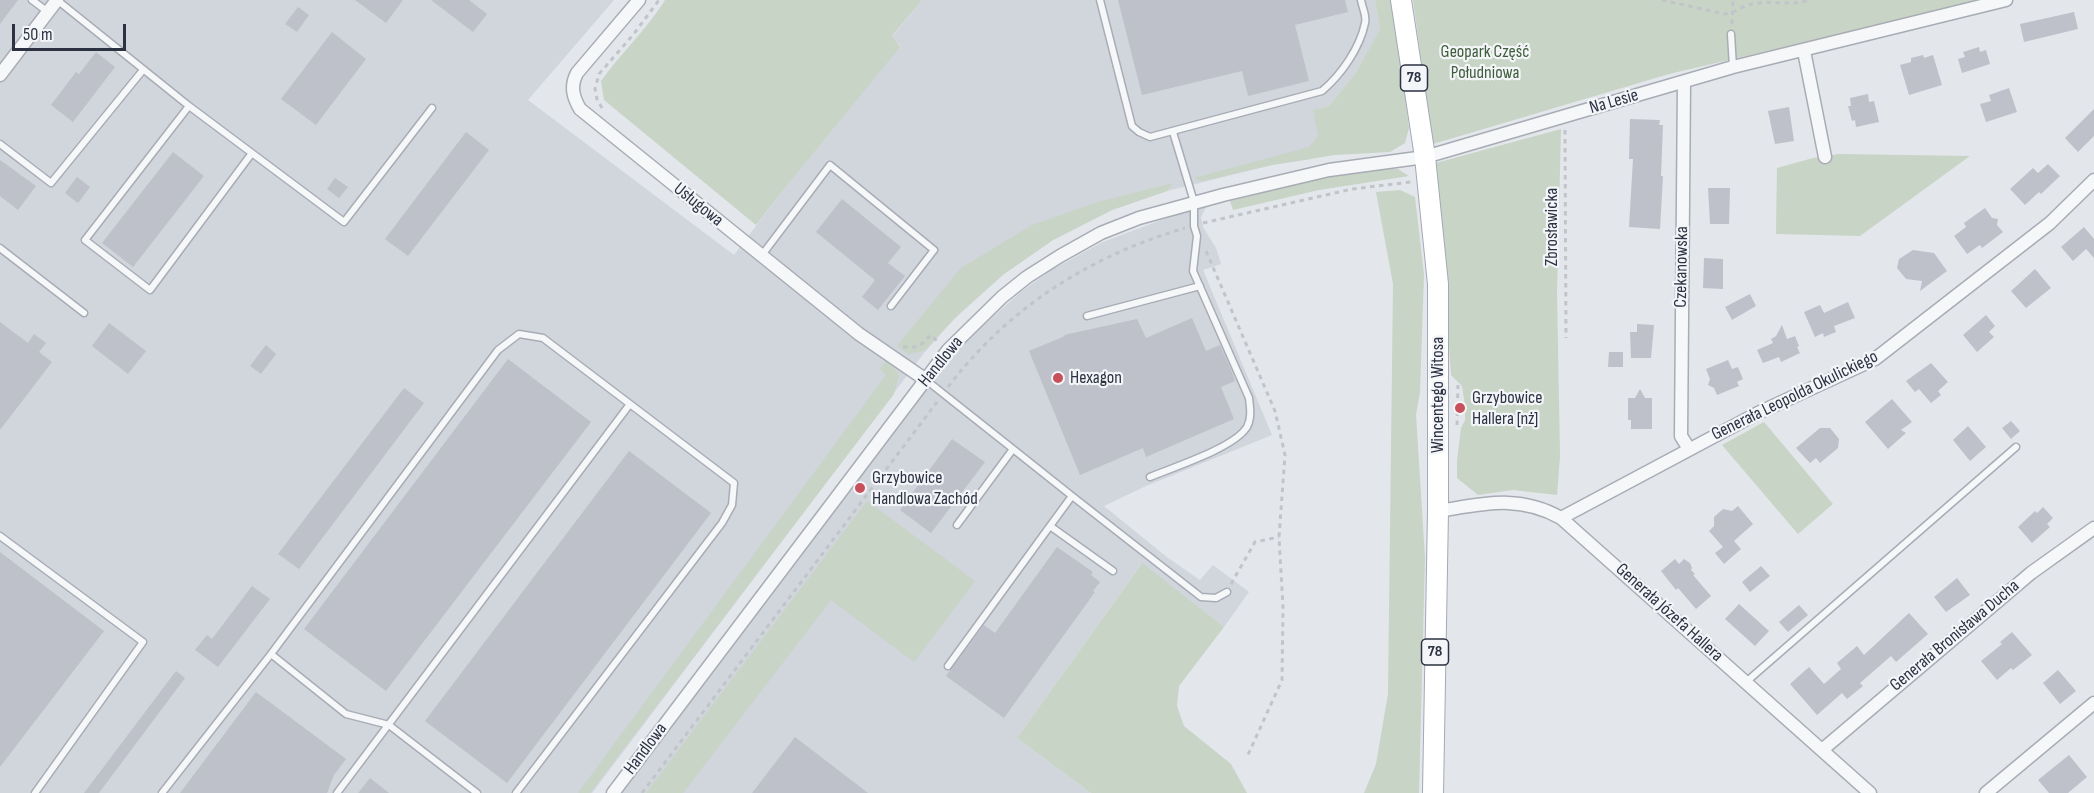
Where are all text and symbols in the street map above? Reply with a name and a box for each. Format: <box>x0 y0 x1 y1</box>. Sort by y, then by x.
scale bar <box>15 12 129 50</box>
text: 50 m <box>23 24 53 45</box>
park label: Geopark Część Południowa <box>1441 41 1529 84</box>
road number: 78 <box>1400 65 1428 91</box>
street label: Na Lesie <box>1587 85 1641 119</box>
street label: Usługowa <box>669 178 727 232</box>
street label: Zbrosławicka <box>1541 188 1563 266</box>
street label: Czekanowska <box>1670 226 1694 308</box>
street label: Handlowa <box>914 332 968 392</box>
street label: Wincentego Witosa <box>1427 337 1449 453</box>
street label: Generała Leopolda Okulickiego <box>1708 346 1882 446</box>
place label: Hexagon <box>1070 367 1122 389</box>
marker: Hexagon <box>1051 371 1065 385</box>
place label: Grzybowice Hallera [nż] <box>1472 387 1542 430</box>
marker: Grzybowice Hallera [nż] <box>1453 401 1467 415</box>
place label: Grzybowice Handlowa Zachód <box>872 467 978 510</box>
marker: Grzybowice Handlowa Zachód <box>853 481 867 495</box>
street label: Generała Józefa Hallera <box>1611 559 1727 667</box>
street label: Generała Bronisława Ducha <box>1886 576 2024 696</box>
road number: 78 <box>1422 639 1448 665</box>
street label: Handlowa <box>620 719 672 779</box>

